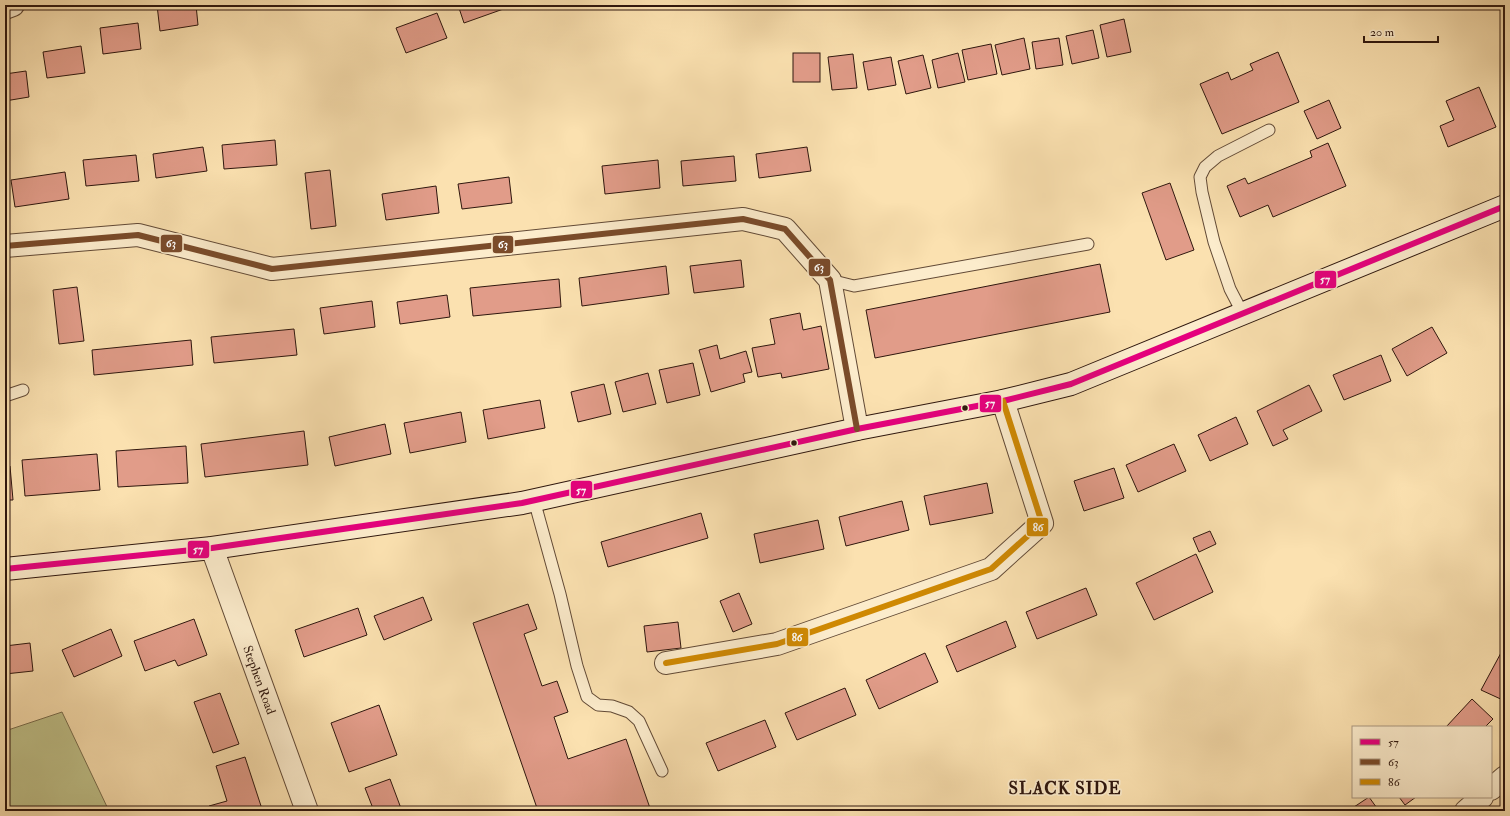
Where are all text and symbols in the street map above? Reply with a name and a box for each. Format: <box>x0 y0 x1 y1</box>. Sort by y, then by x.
scale bar <box>1364 18 1438 44</box>
text: 20 m <box>1370 25 1395 40</box>
line badge: 63 <box>160 234 183 253</box>
line badge: 63 <box>492 235 514 254</box>
text: 63 <box>166 237 176 250</box>
text: 63 <box>498 238 508 251</box>
line badge: 63 <box>808 258 831 277</box>
text: 63 <box>814 261 824 274</box>
line badge: 57 <box>1314 270 1337 289</box>
text: 57 <box>1320 273 1331 286</box>
line badge: 57 <box>979 394 1002 413</box>
text: 57 <box>985 397 996 410</box>
unlabelled marker <box>960 403 970 413</box>
unlabelled marker <box>789 438 799 448</box>
line badge: 57 <box>570 480 593 499</box>
text: 57 <box>576 484 587 497</box>
line badge: 86 <box>1026 517 1049 537</box>
text: 86 <box>1033 521 1045 534</box>
line badge: 57 <box>187 540 210 559</box>
text: 57 <box>193 543 204 556</box>
line badge: 86 <box>786 627 809 647</box>
text: 86 <box>792 631 804 644</box>
street label: Stephen Road <box>238 643 279 718</box>
legend <box>1352 726 1492 798</box>
text: 57 <box>1388 735 1399 750</box>
text: 63 <box>1388 755 1399 770</box>
text: 86 <box>1388 775 1401 790</box>
district label: SLACK SIDE <box>1009 778 1121 799</box>

